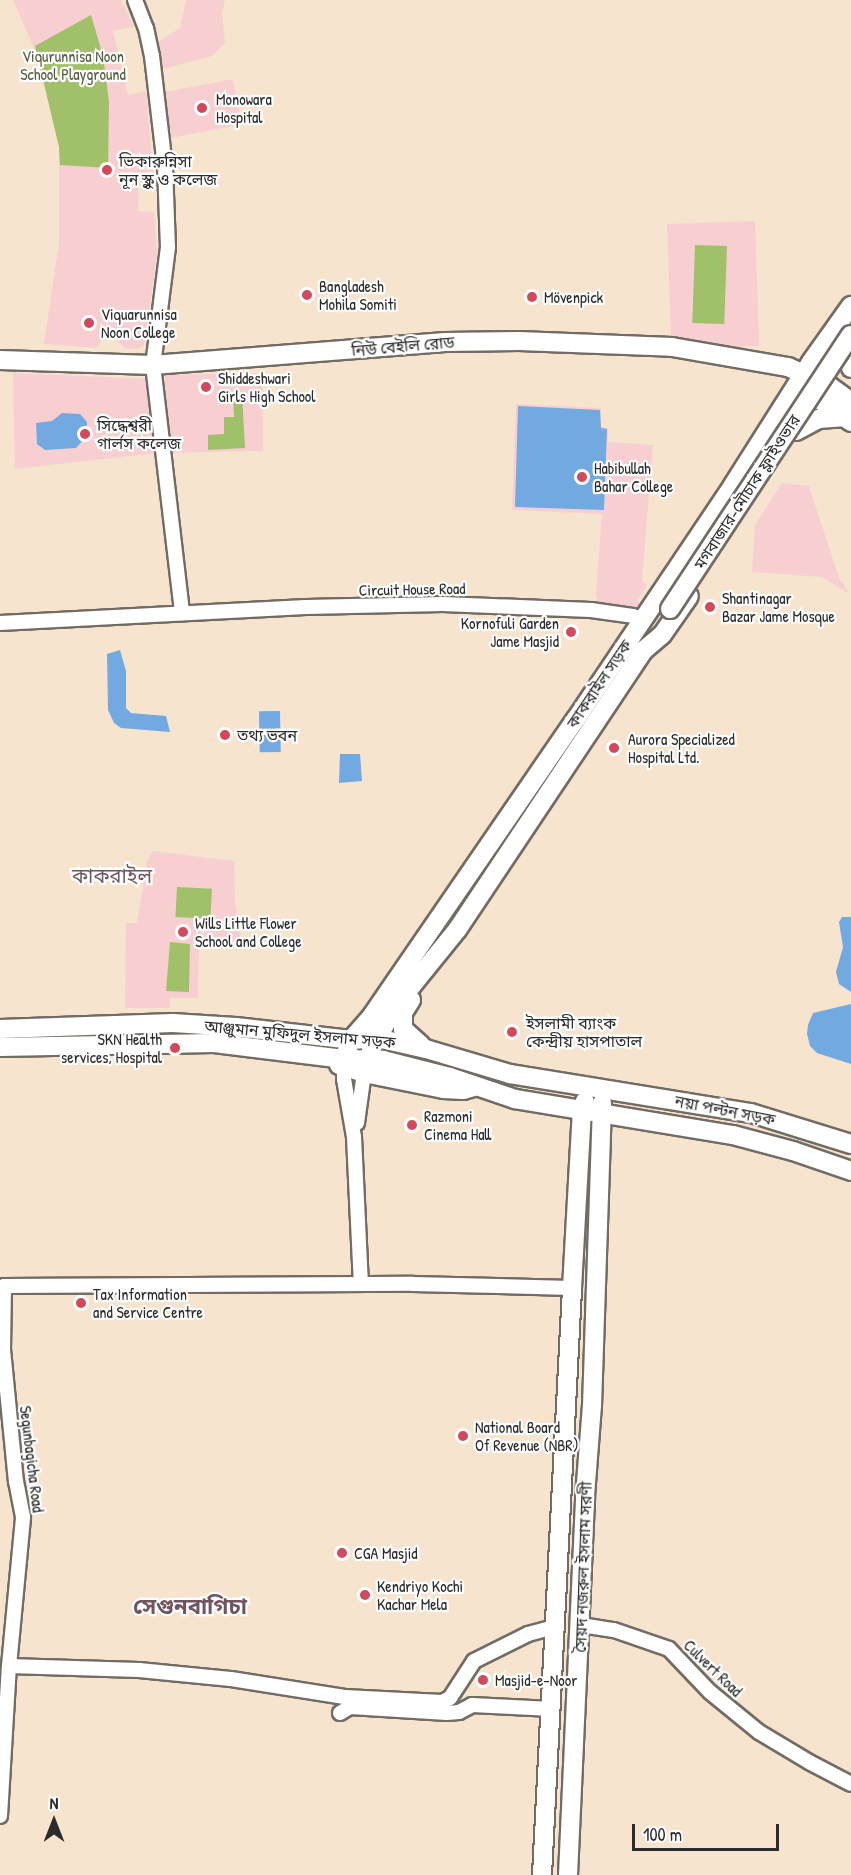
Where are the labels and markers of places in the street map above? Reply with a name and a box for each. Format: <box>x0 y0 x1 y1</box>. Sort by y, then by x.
place label: Monowara Hospital <box>216 89 272 127</box>
marker: Monowara Hospital <box>193 99 211 117</box>
place label: ভিকারুন্নিসা নূন স্কুল ও কলেজ <box>119 151 217 189</box>
marker: ভিকারুন্নিসা নূন স্কুল ও কলেজ <box>100 163 114 177</box>
place label: Bangladesh Mohila Somiti <box>319 276 397 314</box>
place label: Mövenpick <box>544 287 603 307</box>
marker: Bangladesh Mohila Somiti <box>300 288 314 302</box>
marker: Mövenpick <box>525 290 539 304</box>
place label: Viquarunnisa Noon College <box>101 304 177 342</box>
marker: Viquarunnisa Noon College <box>82 316 96 330</box>
place label: Shiddeshwari Girls High School <box>218 368 316 406</box>
marker: Shiddeshwari Girls High School <box>199 380 213 394</box>
place label: সিদ্ধেশ্বরী গার্লস কলেজ <box>97 415 181 453</box>
marker: সিদ্ধেশ্বরী গার্লস কলেজ <box>78 427 92 441</box>
place label: Habibullah Bahar College <box>594 458 673 496</box>
marker: Habibullah Bahar College <box>575 470 589 484</box>
place label: Shantinagar Bazar Jame Mosque <box>722 588 835 626</box>
marker: Shantinagar Bazar Jame Mosque <box>703 600 717 614</box>
place label: Kornofuli Garden Jame Masjid <box>461 613 559 651</box>
marker: Kornofuli Garden Jame Masjid <box>564 625 578 639</box>
place label: তথ্য ভবন <box>237 725 297 745</box>
marker: তথ্য ভবন <box>218 728 232 742</box>
place label: Aurora Specialized Hospital Ltd. <box>628 729 735 767</box>
marker: Aurora Specialized Hospital Ltd. <box>605 739 623 757</box>
place label: Wills Little Flower School and College <box>195 913 301 951</box>
marker: Wills Little Flower School and College <box>176 925 190 939</box>
place label: ইসলামী ব্যাংক কেন্দ্রীয় হাসপাতাল <box>526 1013 642 1051</box>
marker: ইসলামী ব্যাংক কেন্দ্রীয় হাসপাতাল <box>503 1023 521 1041</box>
place label: SKN Health services, Hospital <box>61 1029 162 1067</box>
marker: SKN Health services, Hospital <box>166 1039 184 1057</box>
place label: Razmoni Cinema Hall <box>424 1106 491 1144</box>
marker: Razmoni Cinema Hall <box>405 1118 419 1132</box>
place label: Tax Information and Service Centre <box>93 1284 203 1322</box>
marker: Tax Information and Service Centre <box>74 1296 88 1310</box>
place label: National Board Of Revenue (NBR) <box>475 1417 578 1455</box>
marker: National Board Of Revenue (NBR) <box>456 1429 470 1443</box>
place label: CGA Masjid <box>354 1543 417 1563</box>
marker: CGA Masjid <box>335 1546 349 1560</box>
place label: Kendriyo Kochi Kachar Mela <box>377 1576 463 1614</box>
marker: Kendriyo Kochi Kachar Mela <box>358 1588 372 1602</box>
place label: Masjid-e-Noor <box>495 1670 577 1690</box>
marker: Masjid-e-Noor <box>476 1673 490 1687</box>

